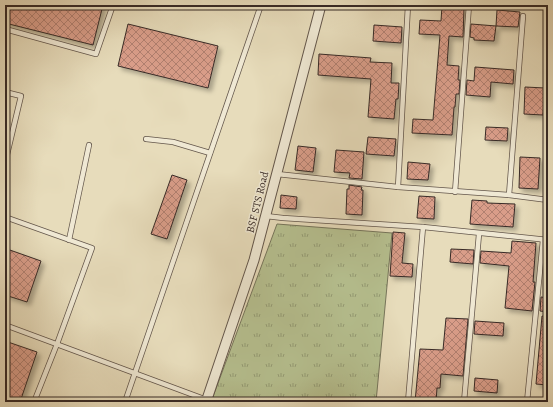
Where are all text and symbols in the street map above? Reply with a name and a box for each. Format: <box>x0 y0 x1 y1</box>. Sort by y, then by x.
street label: BSF STS Road <box>243 170 272 234</box>

